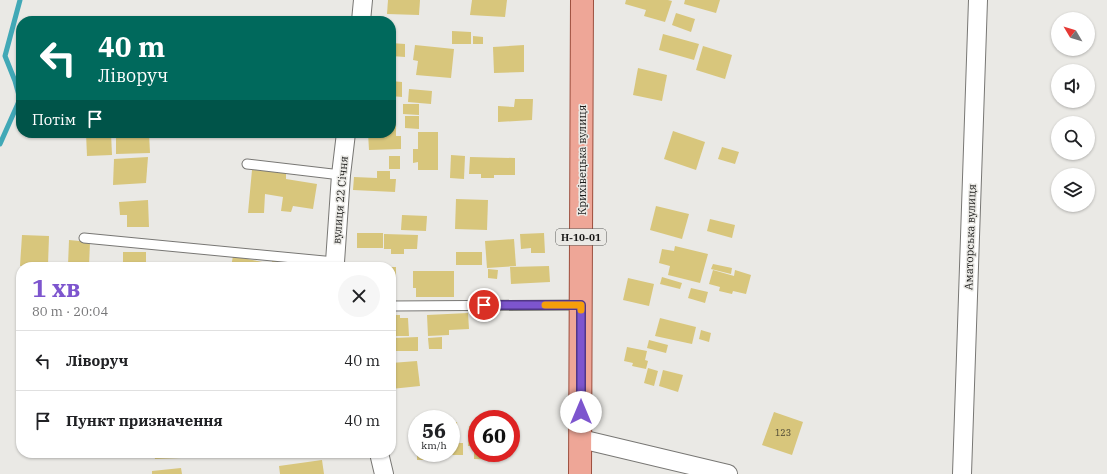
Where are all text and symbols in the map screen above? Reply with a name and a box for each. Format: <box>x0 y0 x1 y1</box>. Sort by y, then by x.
north arrow <box>1051 12 1095 56</box>
map controls <box>1051 12 1095 212</box>
text: 40 m <box>98 28 165 65</box>
icon: left <box>32 32 84 84</box>
text: Ліворуч <box>98 64 168 87</box>
button: sound <box>1051 64 1095 108</box>
street label: Крихівецька вулиця <box>575 105 589 215</box>
icon: arrive <box>84 108 106 130</box>
text: Потім <box>32 110 76 129</box>
button: search <box>1051 116 1095 160</box>
street label: вулиця 22 Січня <box>329 155 351 245</box>
button: layers <box>1051 168 1095 212</box>
street label: Аматорська вулиця <box>961 184 979 290</box>
road number: Н-10-01 <box>556 229 606 245</box>
text: 1 хв <box>32 272 80 304</box>
button: close <box>338 275 380 317</box>
pin <box>467 288 501 322</box>
icon: arrive <box>473 294 495 316</box>
text: 80 m · 20:04 <box>32 303 108 320</box>
icon: left <box>32 350 54 372</box>
text: Ліворуч <box>66 351 128 370</box>
text: 40 m <box>344 351 380 370</box>
position arrow <box>560 391 602 433</box>
icon: arrive <box>32 410 54 432</box>
speed limit sign: 60 <box>468 410 520 462</box>
text: Пункт призначення <box>66 411 223 430</box>
text: 40 m <box>344 411 380 430</box>
text: 56 <box>422 417 446 444</box>
house number: 123 <box>775 427 791 438</box>
text: km/h <box>421 439 447 452</box>

